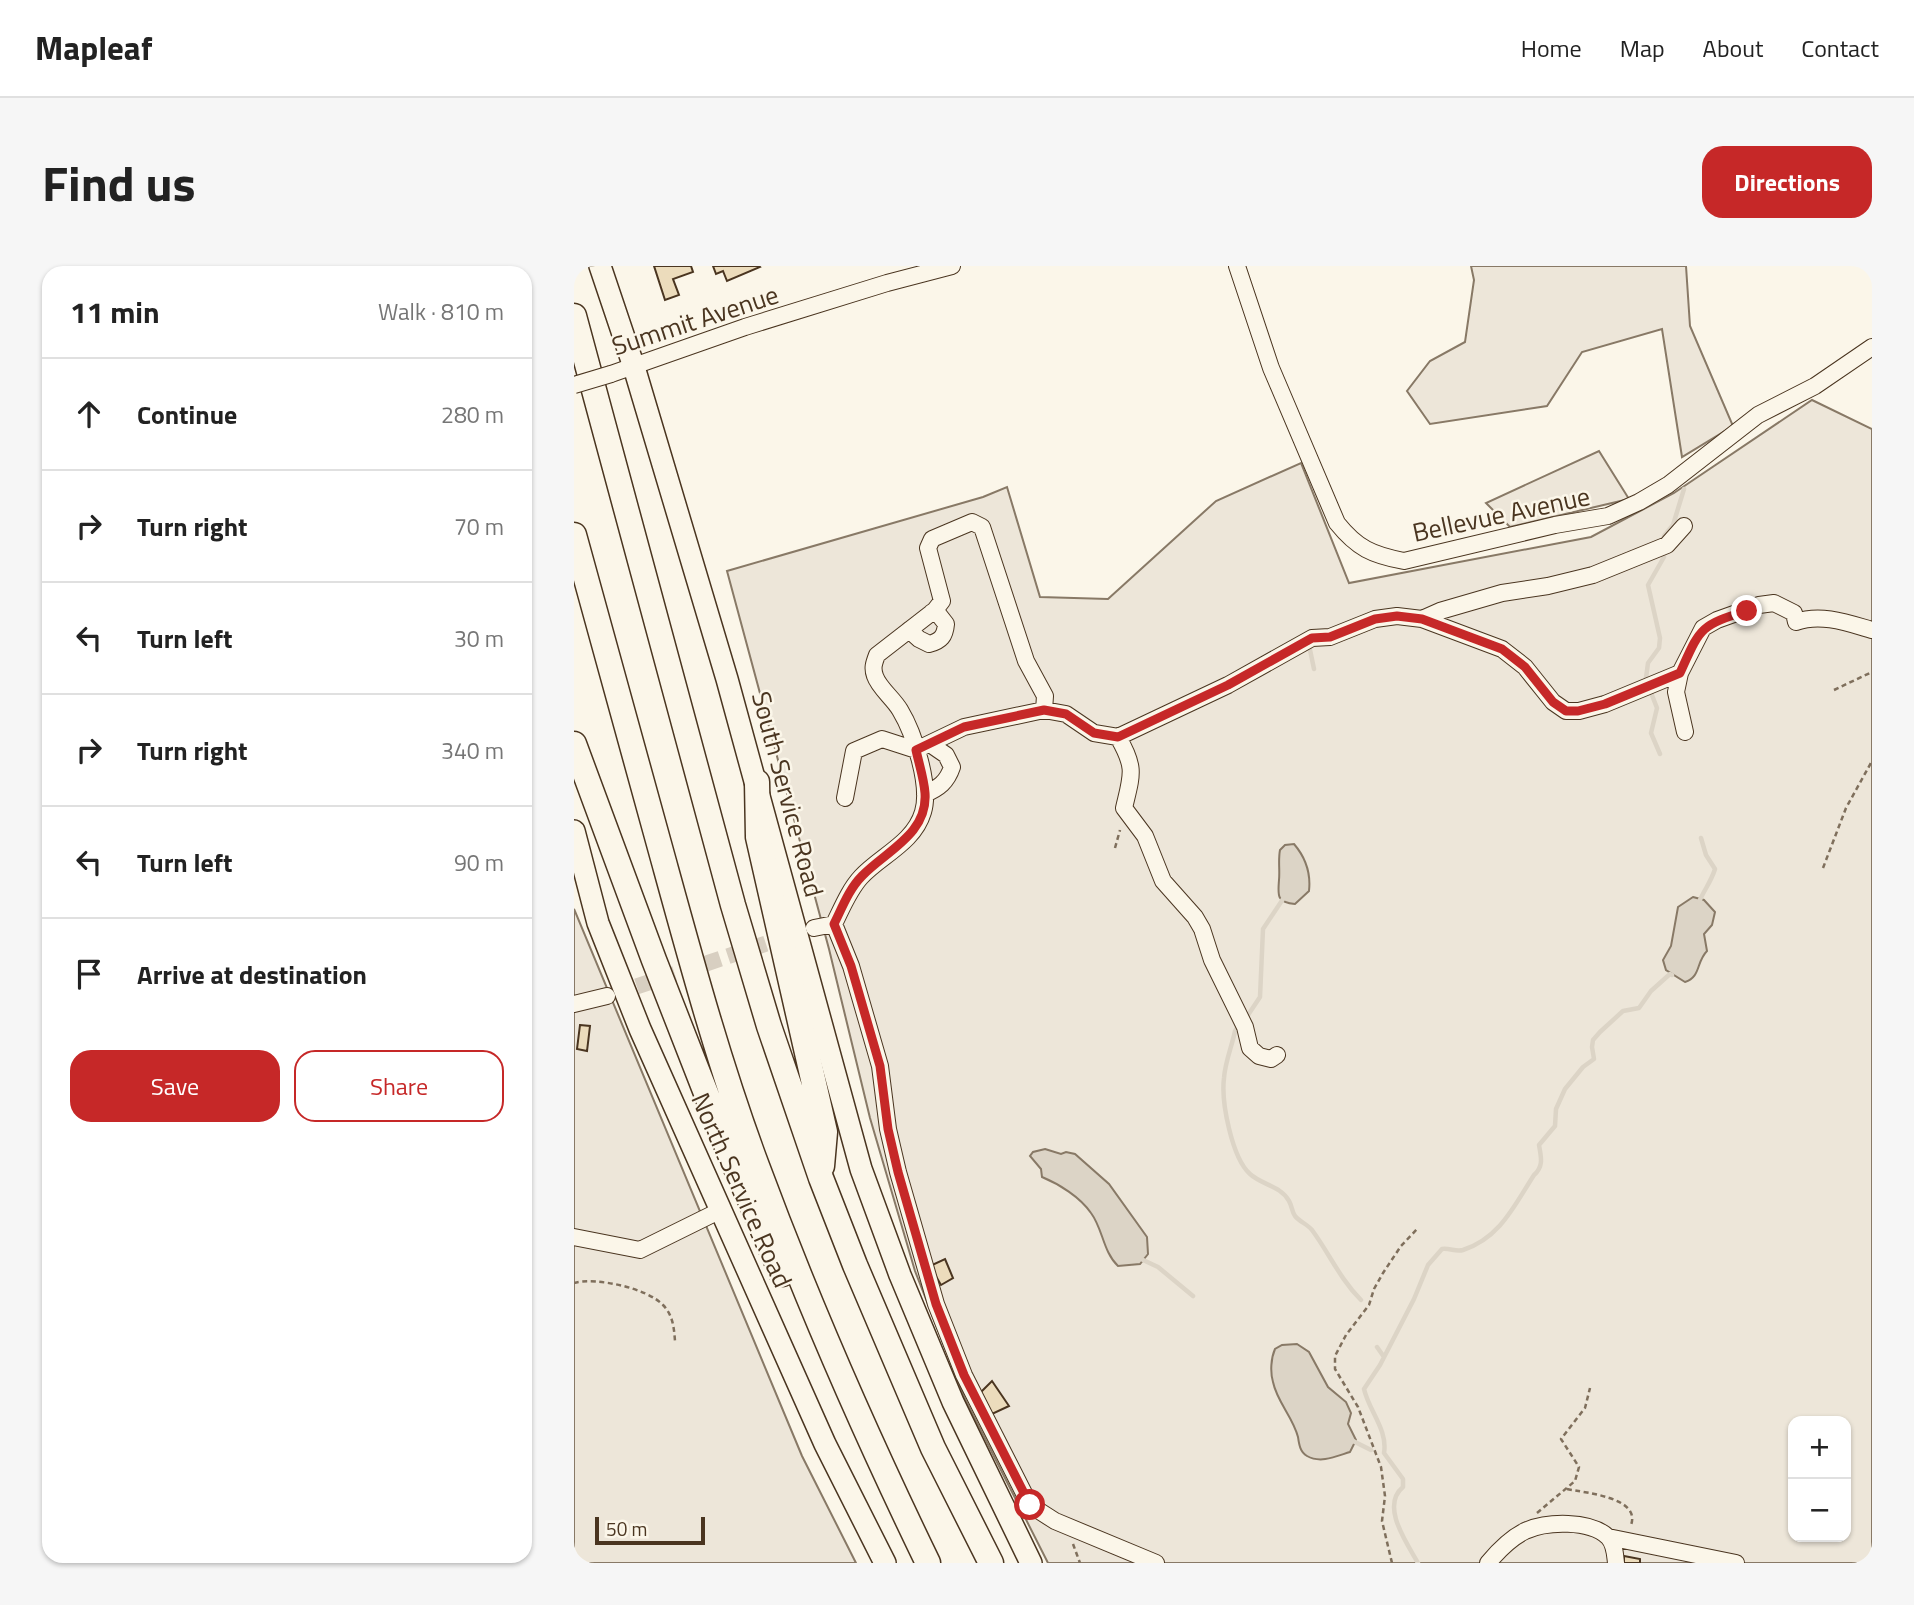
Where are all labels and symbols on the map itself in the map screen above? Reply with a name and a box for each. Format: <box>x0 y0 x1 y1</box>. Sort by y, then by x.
street label: Summit Avenue <box>607 275 783 365</box>
street label: Bellevue Avenue <box>1409 476 1593 552</box>
route end <box>1731 595 1762 626</box>
street label: South Service Road <box>742 687 834 901</box>
street label: North Service Road <box>682 1086 802 1294</box>
route start <box>1014 1489 1045 1520</box>
scale bar <box>595 1514 705 1546</box>

